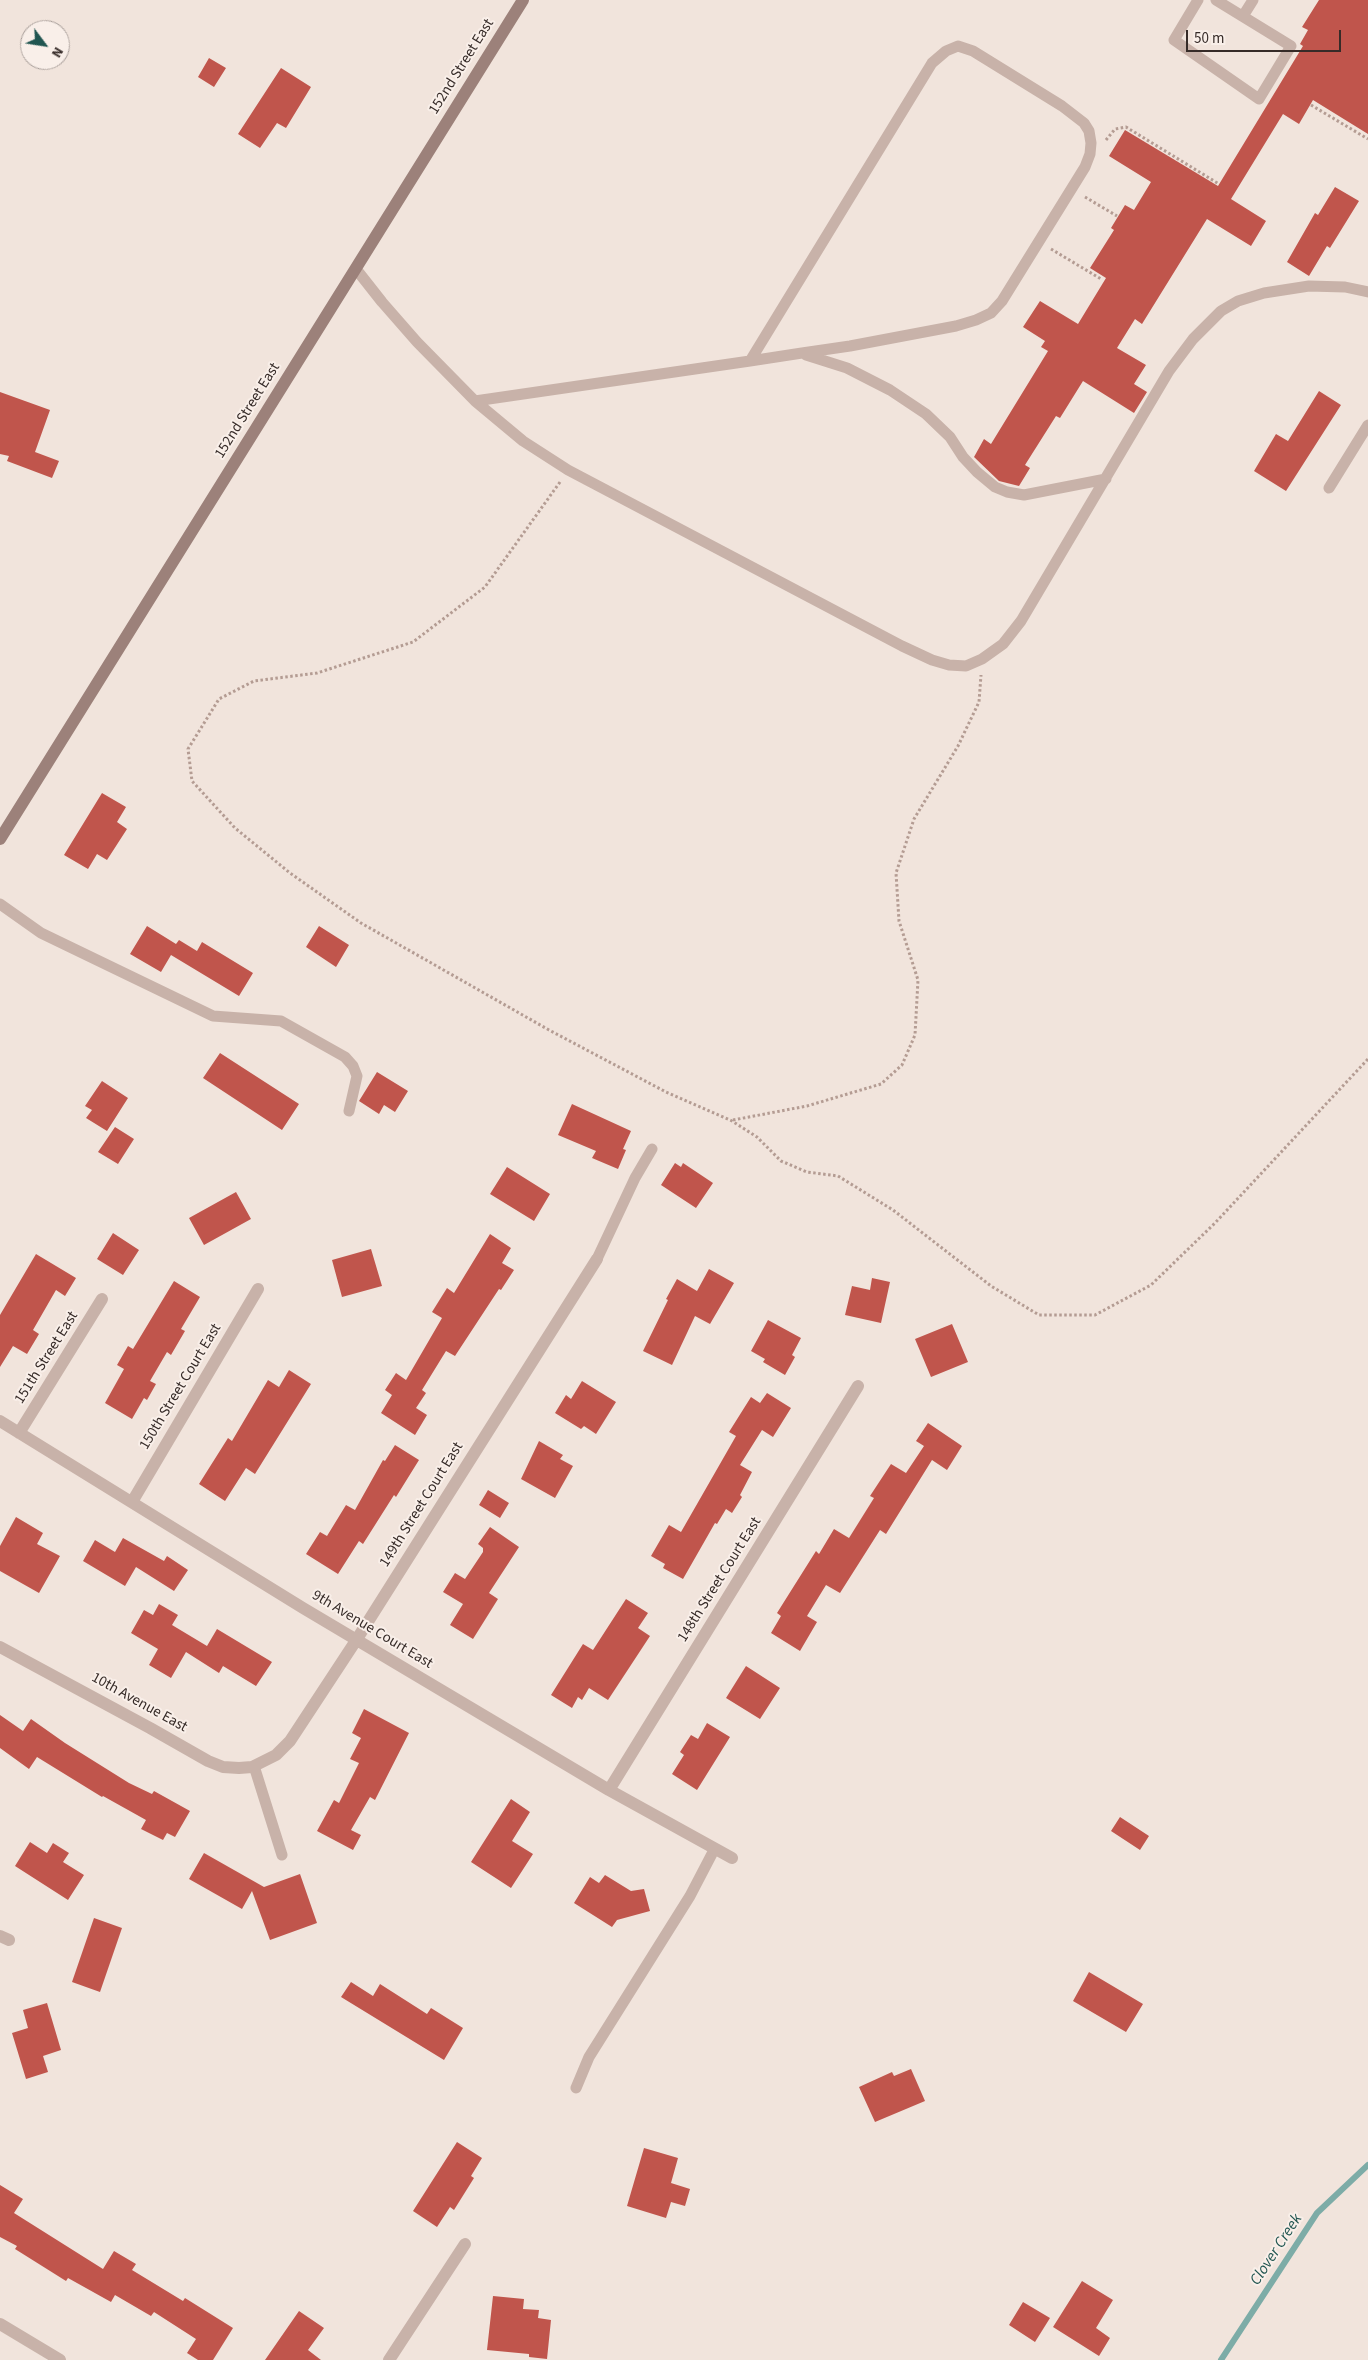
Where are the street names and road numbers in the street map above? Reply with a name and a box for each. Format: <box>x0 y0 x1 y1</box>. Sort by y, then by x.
street label: 152nd Street East <box>425 16 499 118</box>
street label: 152nd Street East <box>211 360 285 462</box>
street label: 151th Street East <box>11 1308 83 1408</box>
street label: 150th Street Court East <box>136 1321 226 1453</box>
street label: 149th Street Court East <box>376 1439 468 1571</box>
street label: 148th Street Court East <box>674 1514 766 1646</box>
street label: 9th Avenue Court East <box>308 1587 436 1673</box>
street label: 10th Avenue East <box>88 1669 190 1737</box>

